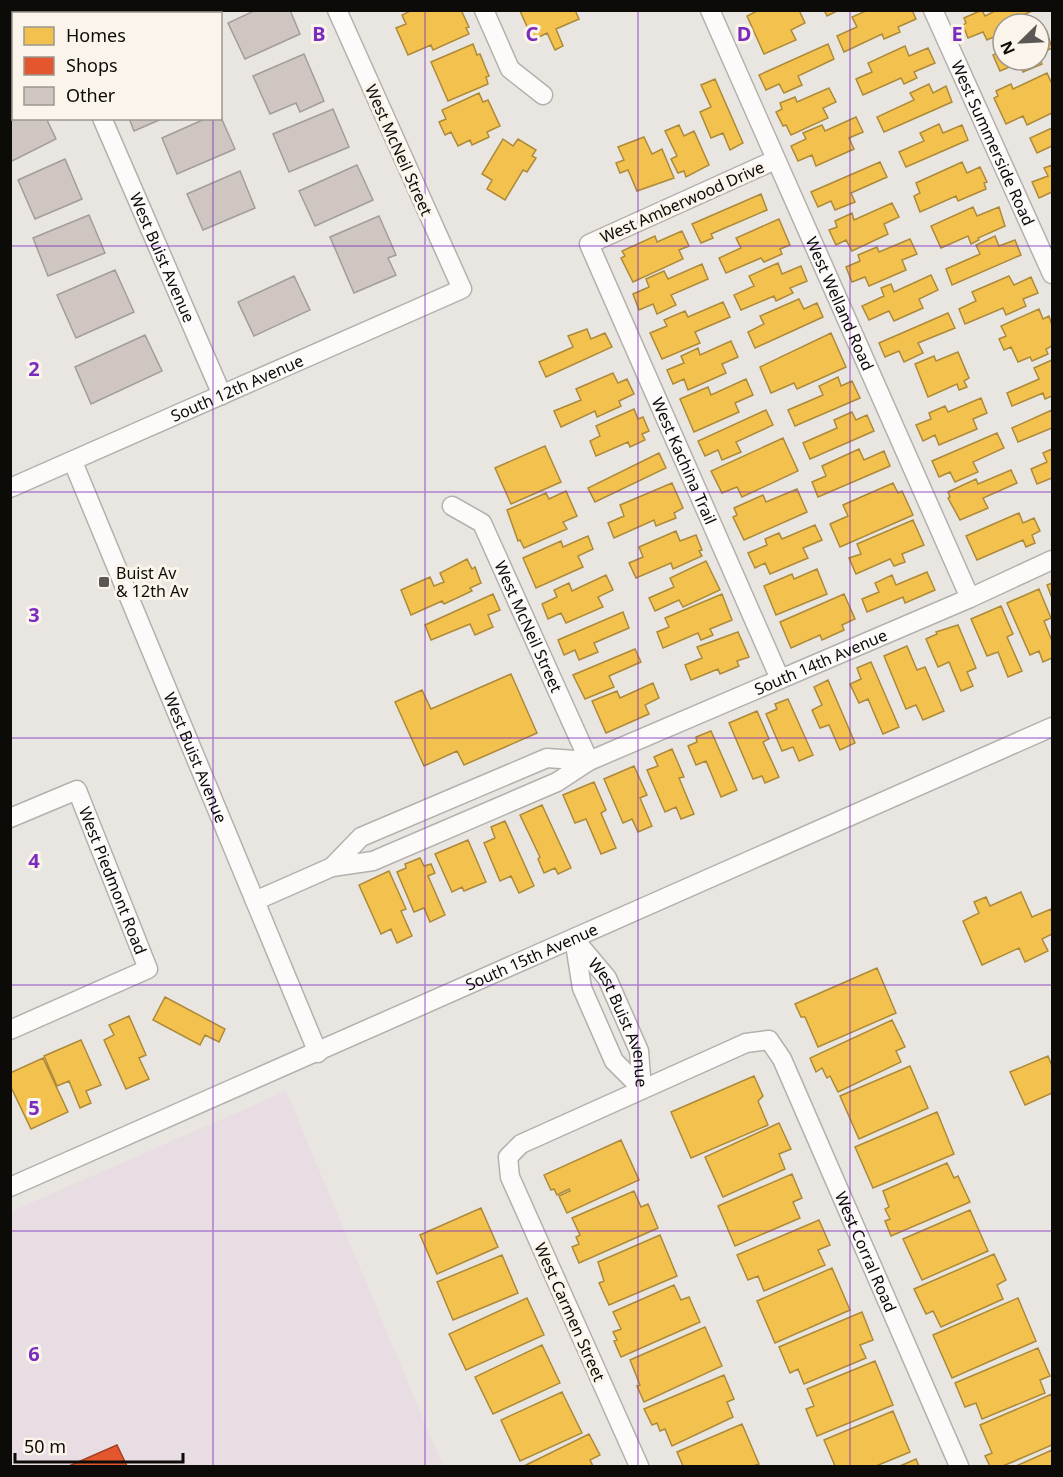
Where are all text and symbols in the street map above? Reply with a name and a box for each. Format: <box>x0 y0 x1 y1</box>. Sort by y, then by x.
legend <box>12 12 222 120</box>
north arrow <box>991 12 1051 72</box>
text: B <box>312 20 326 47</box>
text: C <box>526 20 539 47</box>
text: D <box>737 20 751 47</box>
text: E <box>951 20 963 47</box>
text: Homes <box>66 23 126 47</box>
text: N <box>995 38 1020 59</box>
text: Shops <box>66 53 118 77</box>
street label: West Summerside Road <box>946 57 1040 229</box>
street label: West McNeil Street <box>360 81 438 219</box>
text: Other <box>66 83 116 107</box>
street label: West Amberwood Drive <box>597 156 767 248</box>
street label: West Buist Avenue <box>125 189 200 326</box>
street label: West Welland Road <box>801 233 879 374</box>
street label: South 12th Avenue <box>167 349 307 427</box>
text: 2 <box>28 355 40 382</box>
street label: West Kachina Trail <box>647 394 722 528</box>
street label: West McNeil Street <box>489 557 568 696</box>
place label: Buist Av & 12th Av <box>116 562 189 602</box>
marker: Buist Av & 12th Av <box>97 575 111 589</box>
text: 3 <box>28 601 40 628</box>
street label: South 14th Avenue <box>751 624 890 700</box>
street label: West Buist Avenue <box>159 689 232 826</box>
street label: West Piedmont Road <box>74 804 152 957</box>
text: 4 <box>28 847 40 874</box>
street label: South 15th Avenue <box>462 918 601 996</box>
street label: West Buist Avenue <box>583 953 653 1088</box>
text: 5 <box>28 1094 40 1121</box>
street label: West Corral Road <box>830 1188 902 1316</box>
street label: West Carmen Street <box>530 1239 611 1385</box>
text: 6 <box>28 1340 40 1367</box>
scale bar <box>15 1426 183 1464</box>
text: 50 m <box>24 1434 66 1458</box>

